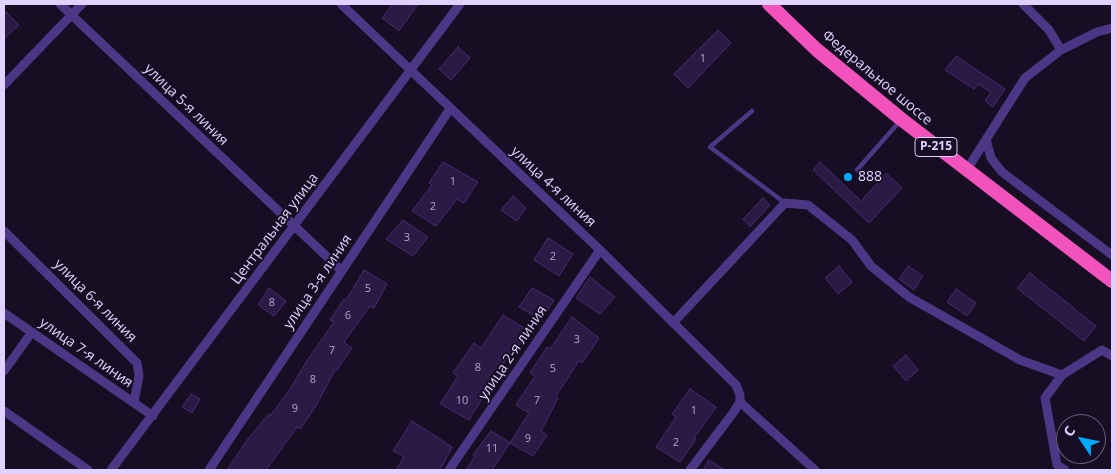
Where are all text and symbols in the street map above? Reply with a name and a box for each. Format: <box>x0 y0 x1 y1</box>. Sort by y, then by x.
street label: Федеральное шоссе <box>819 27 935 129</box>
house number: 1 <box>700 52 706 66</box>
street label: улица 5-я линия <box>140 61 232 149</box>
road number: Р-215 <box>915 138 957 156</box>
street label: улица 4-я линия <box>507 143 599 231</box>
place label: 888 <box>858 169 882 185</box>
street label: Центральная улица <box>228 170 322 288</box>
marker: 888 <box>842 171 854 183</box>
house number: 1 <box>450 175 456 189</box>
house number: 2 <box>430 200 436 214</box>
house number: 3 <box>404 231 410 245</box>
street label: улица 3-я линия <box>280 232 356 332</box>
house number: 2 <box>550 250 556 264</box>
street label: улица 6-я линия <box>50 256 140 346</box>
house number: 5 <box>365 282 371 296</box>
house number: 8 <box>269 296 275 310</box>
street label: улица 2-я линия <box>475 303 551 403</box>
house number: 6 <box>345 309 351 323</box>
street label: улица 7-я линия <box>36 314 136 392</box>
house number: 3 <box>574 333 580 347</box>
house number: 7 <box>329 344 335 358</box>
house number: 8 <box>475 361 481 375</box>
house number: 5 <box>550 362 556 376</box>
house number: 8 <box>310 373 316 387</box>
house number: 10 <box>456 394 468 408</box>
house number: 7 <box>534 394 540 408</box>
house number: 9 <box>292 402 298 416</box>
house number: 1 <box>691 404 697 418</box>
north arrow <box>1056 414 1106 464</box>
text: С <box>1059 422 1079 440</box>
house number: 9 <box>525 432 531 446</box>
house number: 2 <box>673 436 679 450</box>
house number: 11 <box>486 442 498 456</box>

